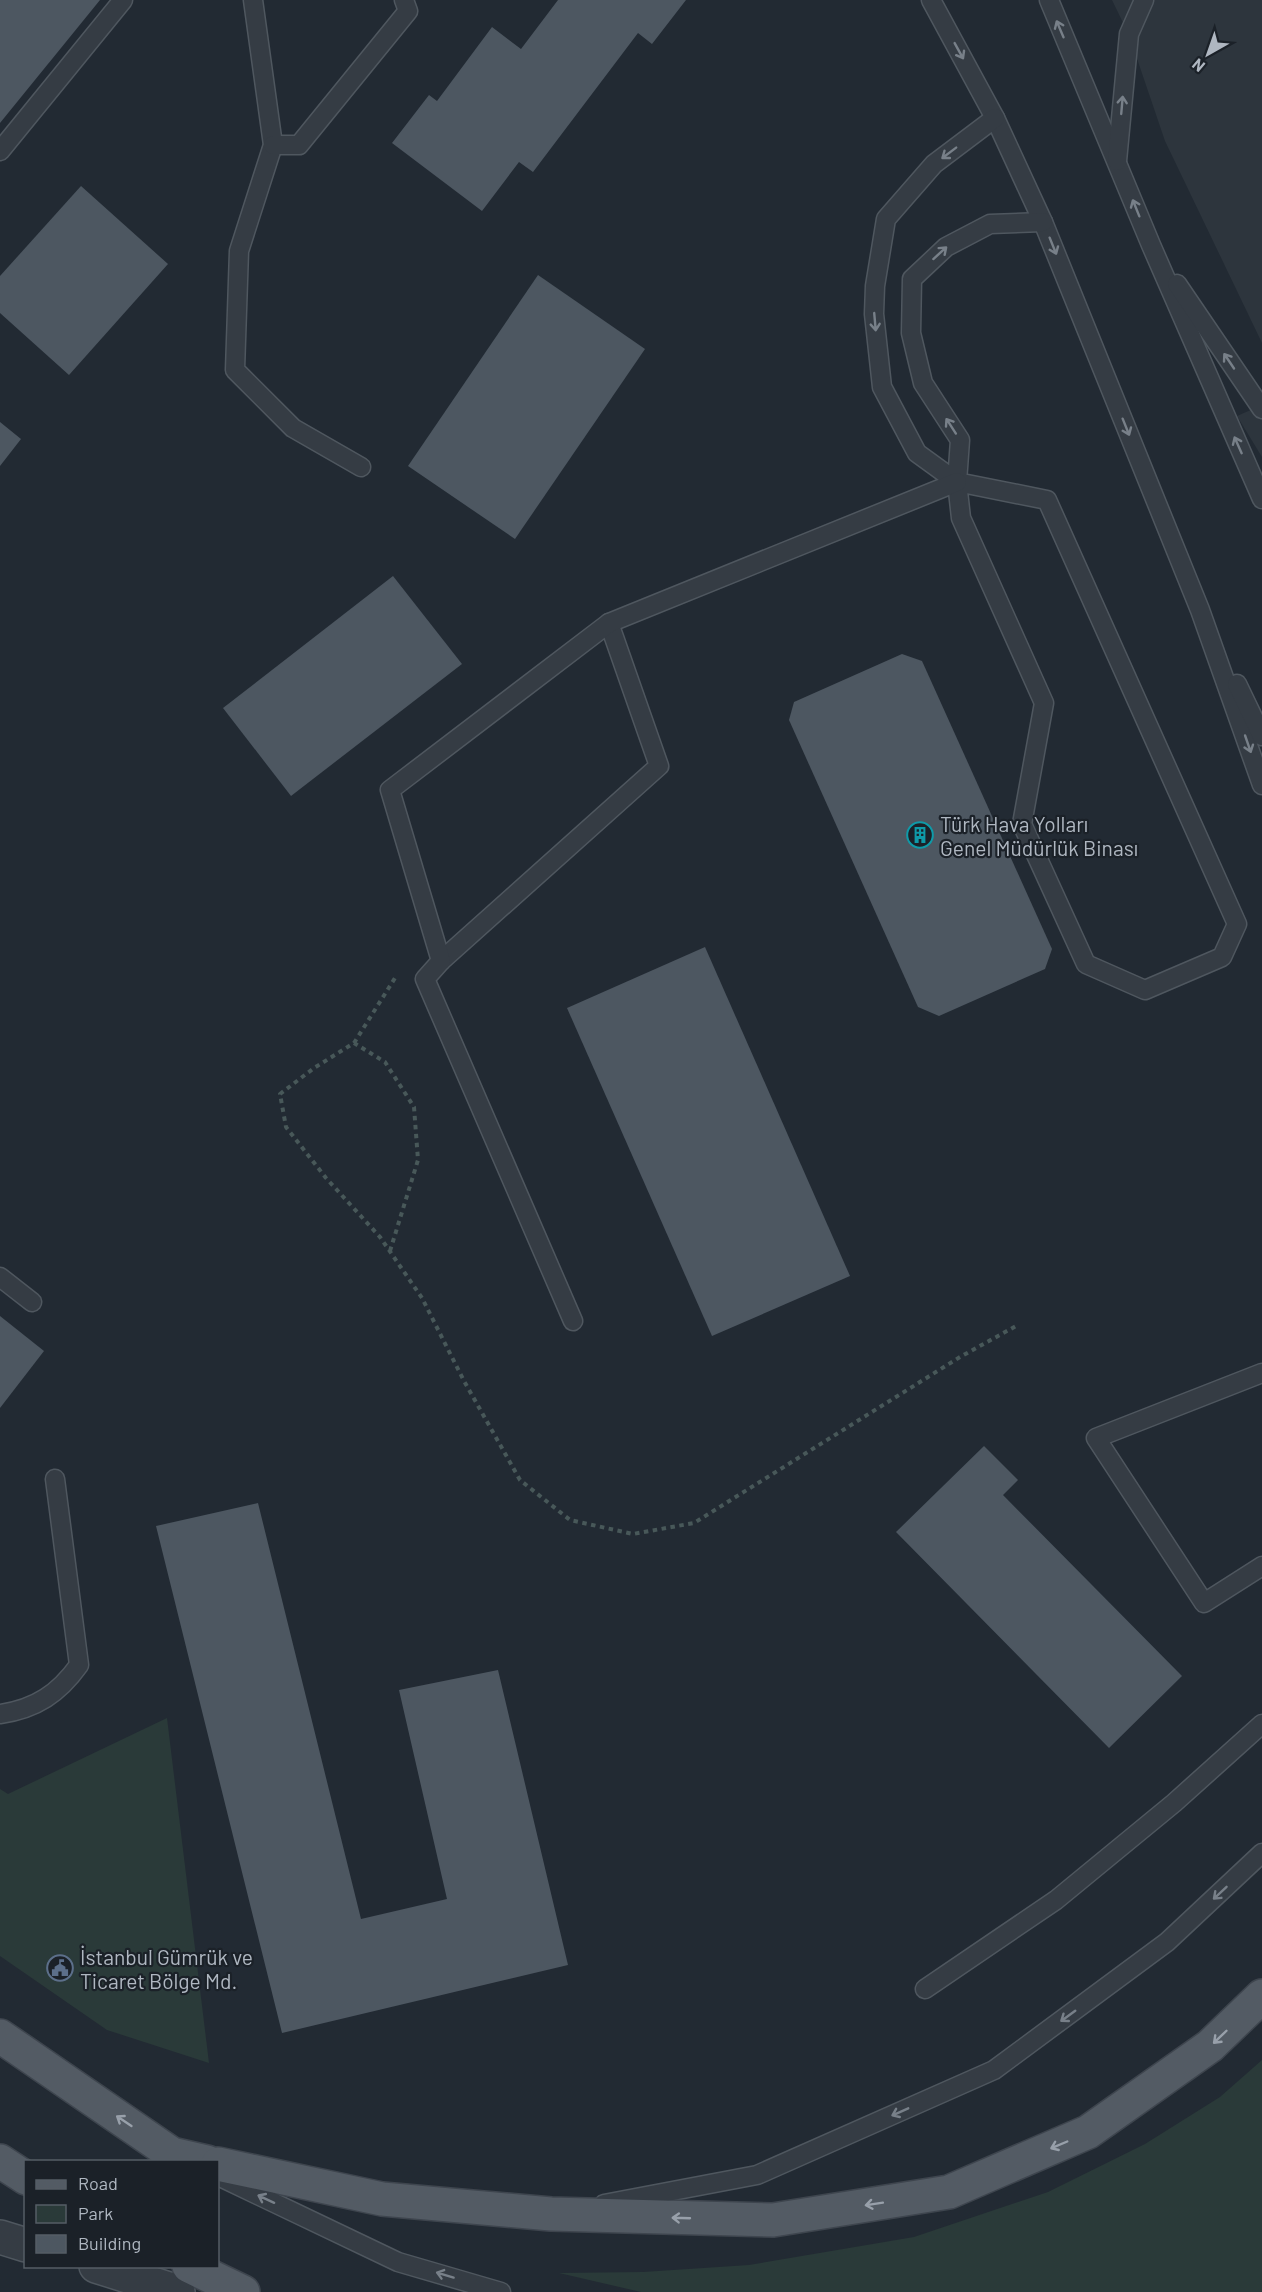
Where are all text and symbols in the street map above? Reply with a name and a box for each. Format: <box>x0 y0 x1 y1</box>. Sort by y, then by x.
one-way arrow <box>1054 20 1065 38</box>
north arrow <box>1178 24 1238 84</box>
one-way arrow <box>954 42 965 60</box>
text: N <box>1188 55 1208 77</box>
one-way arrow <box>1117 95 1128 115</box>
one-way arrow <box>941 147 957 159</box>
one-way arrow <box>1130 200 1141 218</box>
one-way arrow <box>1048 236 1059 254</box>
one-way arrow <box>932 246 947 260</box>
one-way arrow <box>870 311 881 331</box>
one-way arrow <box>1223 353 1235 369</box>
one-way arrow <box>1121 417 1132 435</box>
one-way arrow <box>944 418 957 435</box>
one-way arrow <box>1232 436 1243 454</box>
one-way arrow <box>1243 734 1254 753</box>
place label: Türk Hava Yolları Genel Müdürlük Binası <box>940 811 1138 860</box>
building icon: Türk Hava Yolları Genel Müdürlük Binası <box>905 820 935 850</box>
one-way arrow <box>1212 1886 1227 1900</box>
place label: İstanbul Gümrük ve Ticaret Bölge Md. <box>80 1944 253 1993</box>
public building icon: İstanbul Gümrük ve Ticaret Bölge Md. <box>45 1953 75 1983</box>
one-way arrow <box>1061 2009 1077 2022</box>
one-way arrow <box>1212 2029 1227 2044</box>
one-way arrow <box>891 2107 910 2118</box>
one-way arrow <box>116 2115 132 2127</box>
one-way arrow <box>1050 2140 1068 2151</box>
legend <box>24 2160 219 2268</box>
text: Road <box>78 2172 118 2194</box>
one-way arrow <box>258 2192 276 2204</box>
one-way arrow <box>865 2199 885 2210</box>
text: Park <box>78 2202 113 2224</box>
one-way arrow <box>671 2212 691 2223</box>
text: Building <box>78 2232 141 2254</box>
one-way arrow <box>436 2269 455 2280</box>

